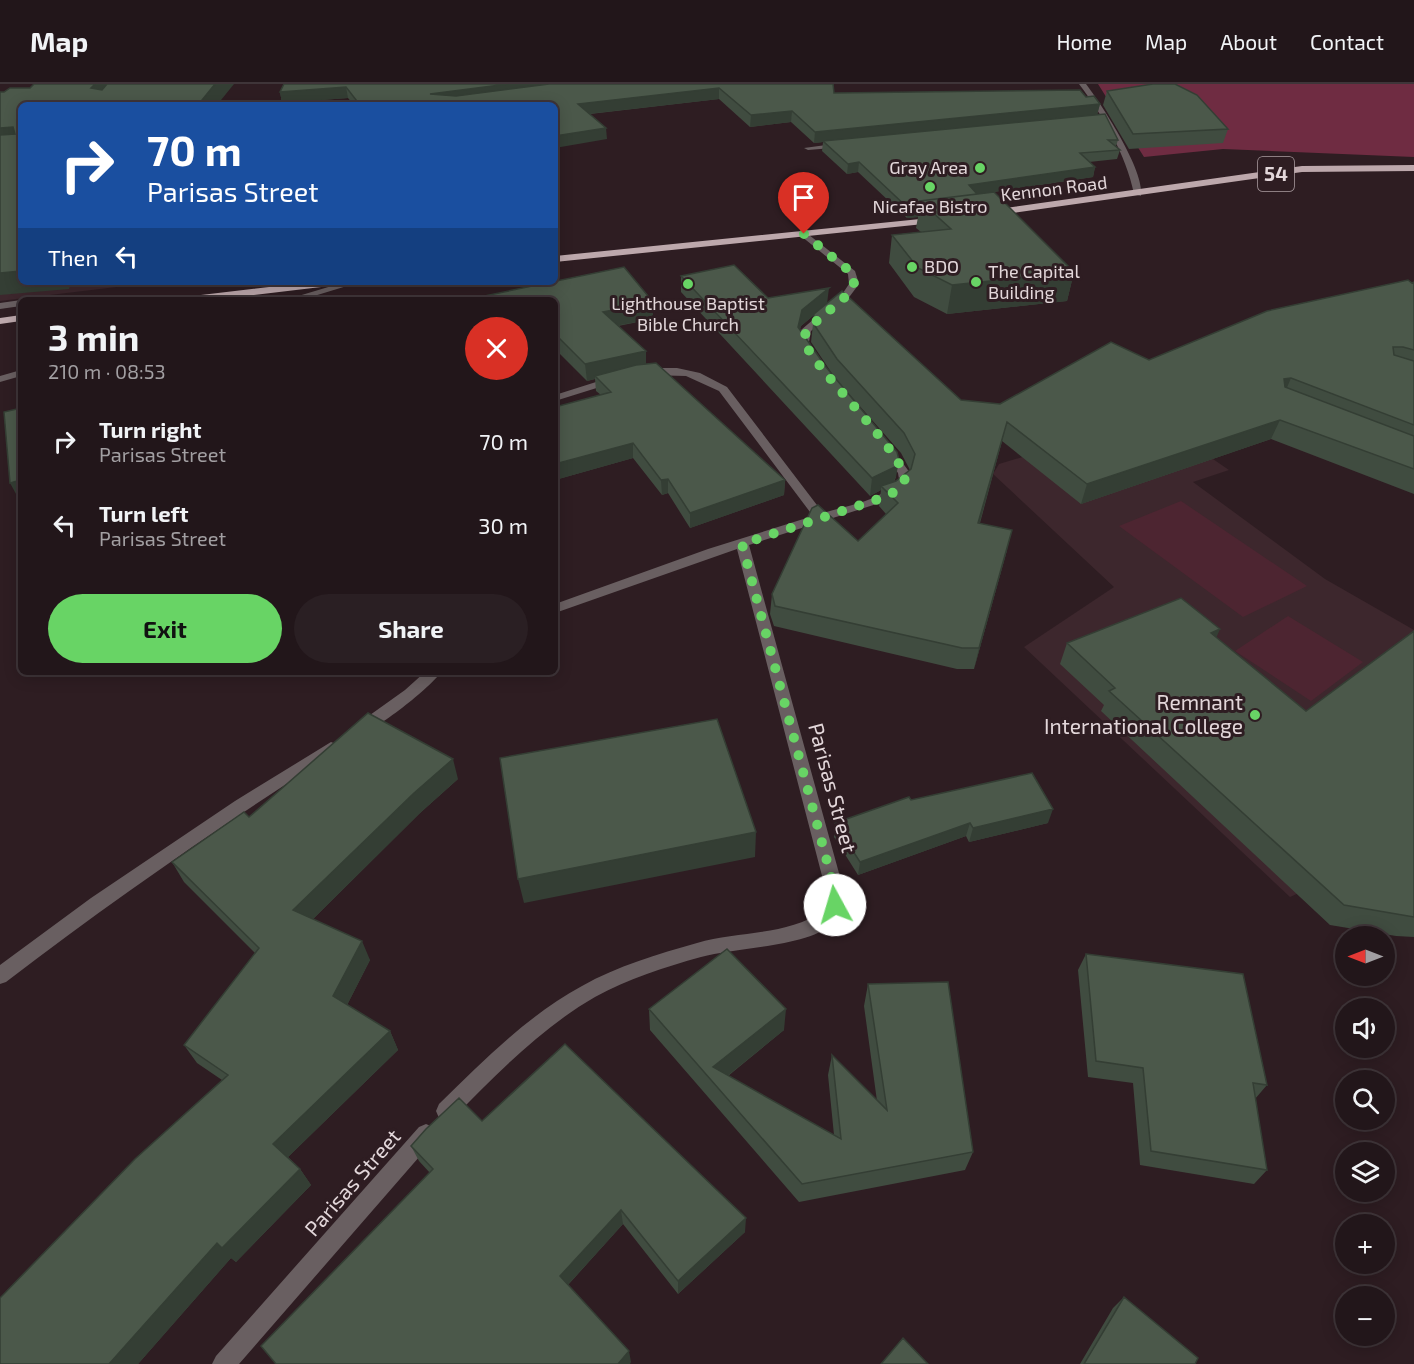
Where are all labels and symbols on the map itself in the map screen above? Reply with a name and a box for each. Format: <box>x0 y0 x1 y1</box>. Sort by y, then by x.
place label: Gray Area <box>889 156 968 178</box>
road number: 54 <box>1258 157 1294 191</box>
marker: Gray Area <box>973 161 987 175</box>
street label: Kennon Road <box>999 171 1108 205</box>
pin <box>778 172 829 234</box>
marker: Nicafae Bistro <box>923 180 937 194</box>
place label: Nicafae Bistro <box>872 195 988 217</box>
place label: BDO <box>924 255 959 277</box>
marker: BDO <box>905 260 919 274</box>
place label: The Capital Building <box>988 260 1080 303</box>
marker: The Capital Building <box>969 275 983 289</box>
marker: Lighthouse Baptist Bible Church <box>681 277 695 291</box>
place label: Lighthouse Baptist Bible Church <box>611 292 765 335</box>
place label: Remnant International College <box>1044 689 1243 738</box>
marker: Remnant International College <box>1248 708 1262 722</box>
street label: Parisas Street <box>804 720 863 855</box>
position arrow <box>803 873 867 937</box>
north arrow <box>1335 926 1395 986</box>
street label: Parisas Street <box>299 1123 405 1241</box>

